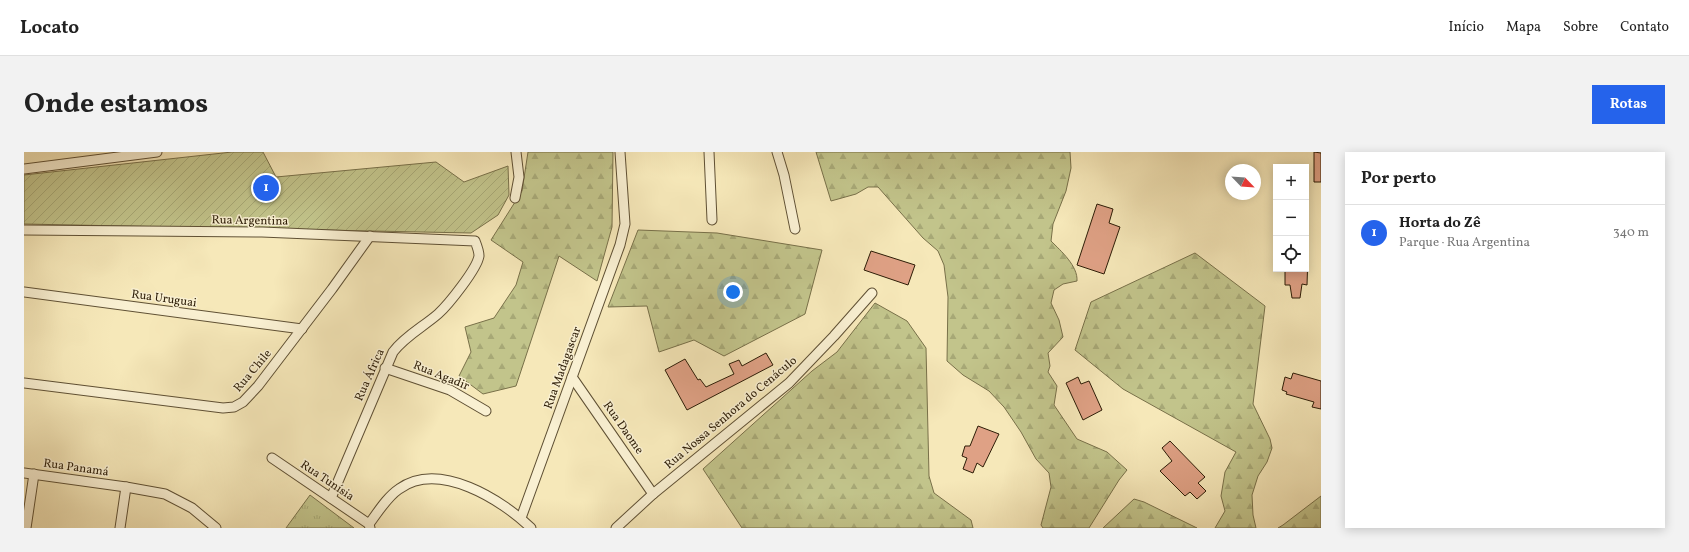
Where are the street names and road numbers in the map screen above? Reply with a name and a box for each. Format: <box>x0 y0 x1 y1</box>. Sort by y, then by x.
street label: Rua Argentina <box>211 212 289 230</box>
street label: Rua Uruguai <box>130 287 198 312</box>
street label: Rua Madagascar <box>541 324 585 412</box>
street label: Rua Chile <box>230 346 276 396</box>
street label: Rua África <box>350 346 389 404</box>
street label: Rua Nossa Senhora do Cenáculo <box>661 353 801 473</box>
street label: Rua Agadir <box>410 357 472 395</box>
street label: Rua Daome <box>599 399 647 458</box>
street label: Rua Panamá <box>42 455 110 481</box>
street label: Rua Tunísia <box>297 457 357 505</box>

